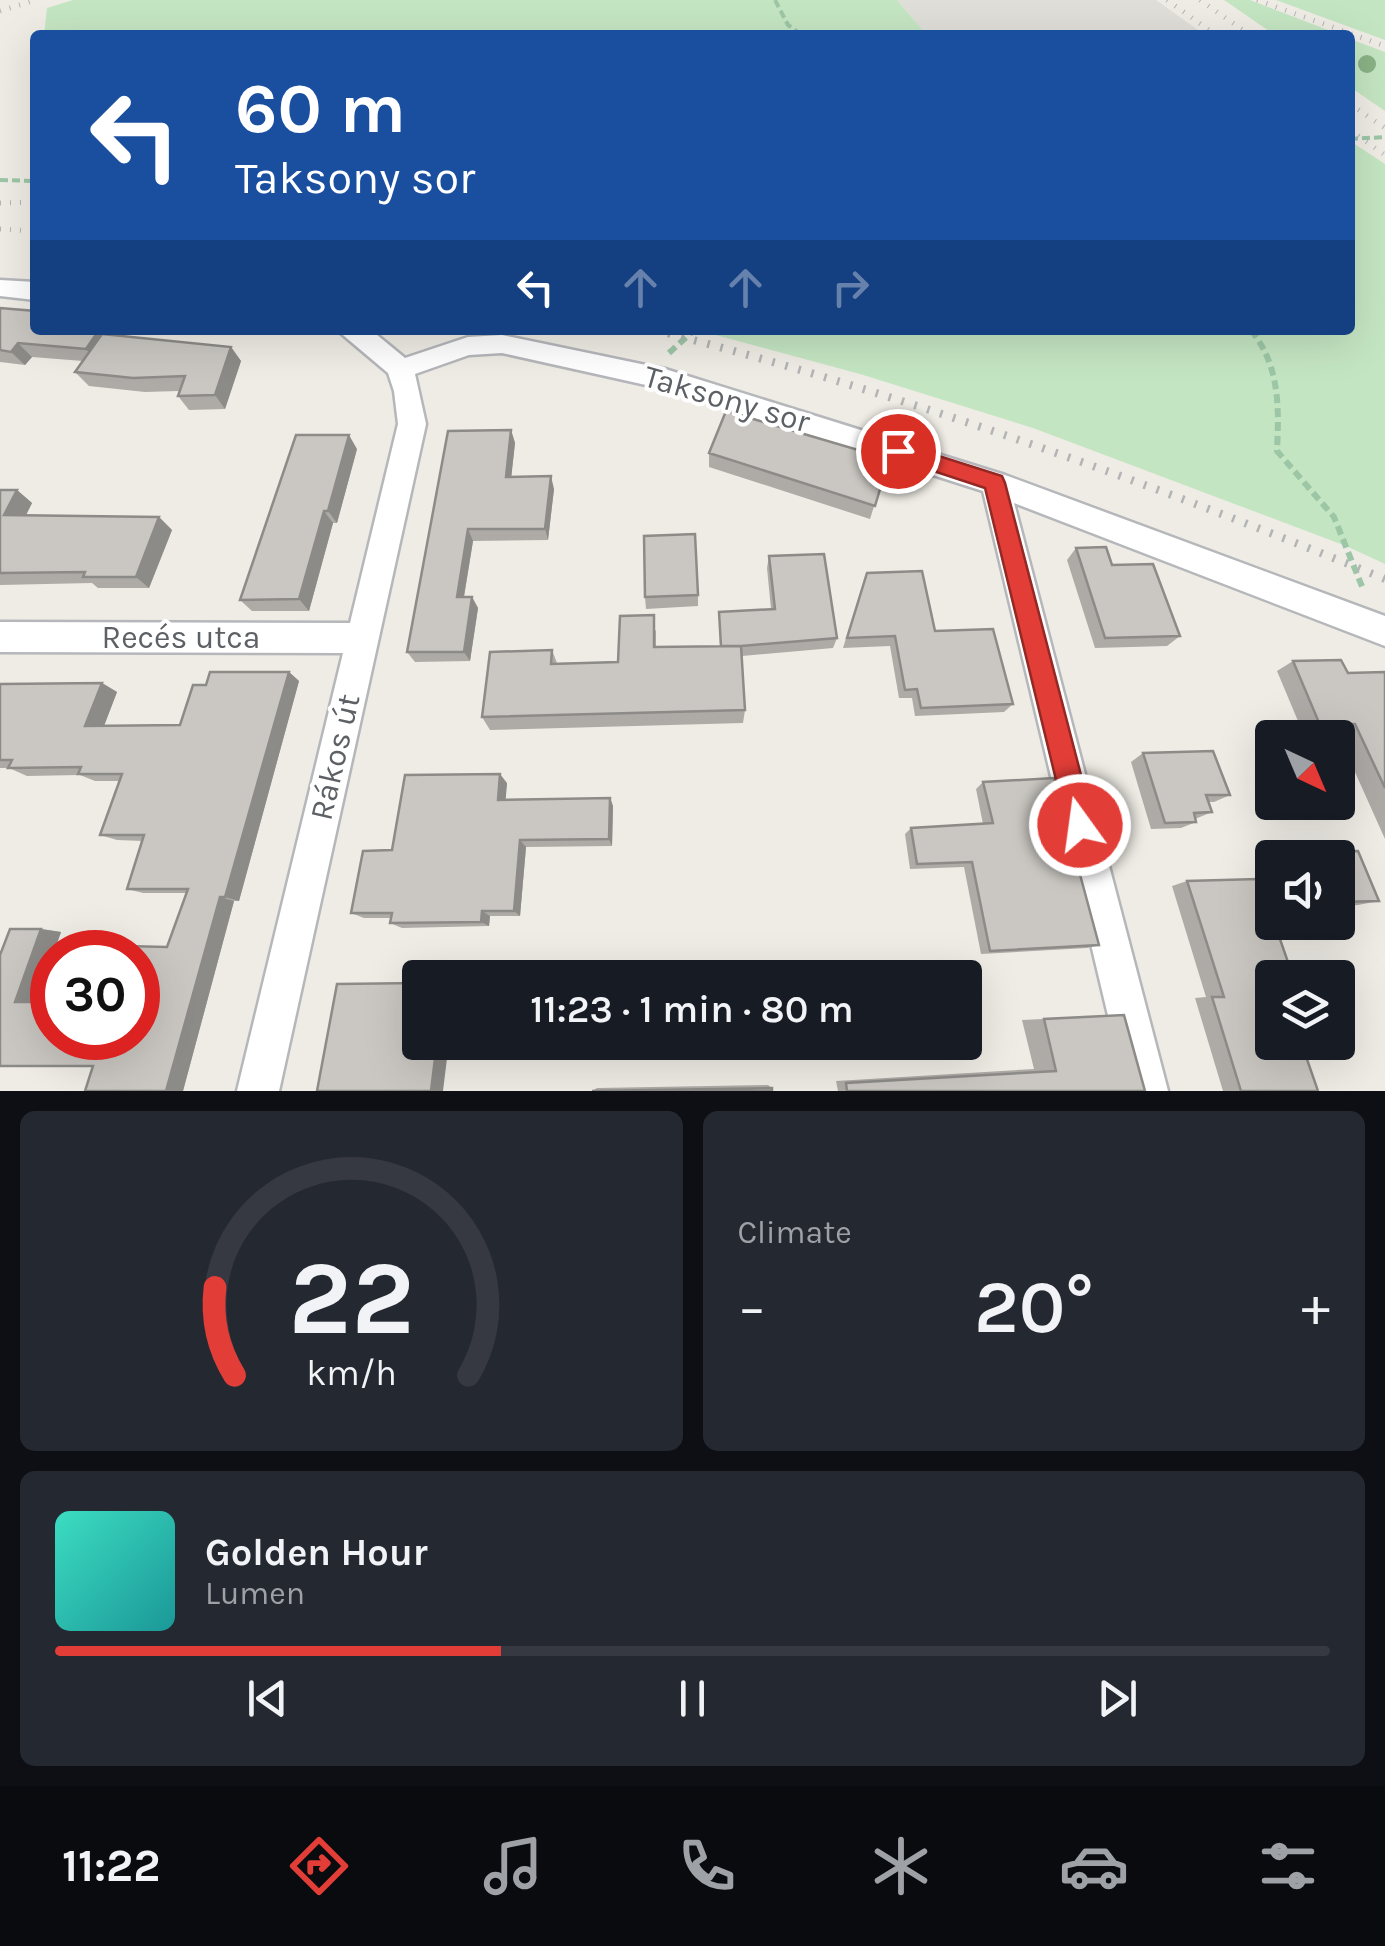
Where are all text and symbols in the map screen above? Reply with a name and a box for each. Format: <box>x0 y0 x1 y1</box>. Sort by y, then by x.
text: 60 m <box>235 68 406 150</box>
icon: left <box>70 70 200 200</box>
text: Taksony sor <box>235 152 475 204</box>
icon: left <box>508 260 563 315</box>
icon: ahead <box>613 260 668 315</box>
icon: ahead <box>718 260 773 315</box>
icon: right <box>823 260 878 315</box>
street label: Taksony sor <box>640 358 815 440</box>
pin <box>856 409 941 494</box>
icon: arrive <box>871 424 926 479</box>
street label: Recés utca <box>102 619 260 656</box>
street label: Rákos út <box>303 690 367 824</box>
north arrow <box>1255 720 1355 820</box>
map controls <box>1255 720 1355 1060</box>
position arrow <box>1028 773 1132 877</box>
button: sound <box>1255 840 1355 940</box>
speed limit sign: 30 <box>30 930 160 1060</box>
button: layers <box>1255 960 1355 1060</box>
text: 11:23 · 1 min · 80 m <box>530 987 854 1032</box>
text: Climate <box>738 1214 852 1251</box>
text: 22 <box>288 1238 414 1359</box>
text: 20° <box>974 1263 1094 1351</box>
text: − <box>738 1275 766 1339</box>
text: + <box>1301 1275 1330 1339</box>
text: km/h <box>306 1352 397 1394</box>
text: Golden Hour <box>205 1530 428 1575</box>
text: Lumen <box>205 1575 305 1612</box>
icon: previous <box>240 1671 295 1726</box>
icon: pause <box>665 1671 720 1726</box>
icon: next <box>1090 1671 1145 1726</box>
icon: directions <box>284 1831 354 1901</box>
icon: music <box>478 1831 548 1901</box>
icon: phone <box>672 1831 742 1901</box>
icon: climate <box>866 1831 936 1901</box>
icon: car <box>1059 1831 1129 1901</box>
icon: filters <box>1253 1831 1323 1901</box>
text: 11:22 <box>62 1840 161 1892</box>

